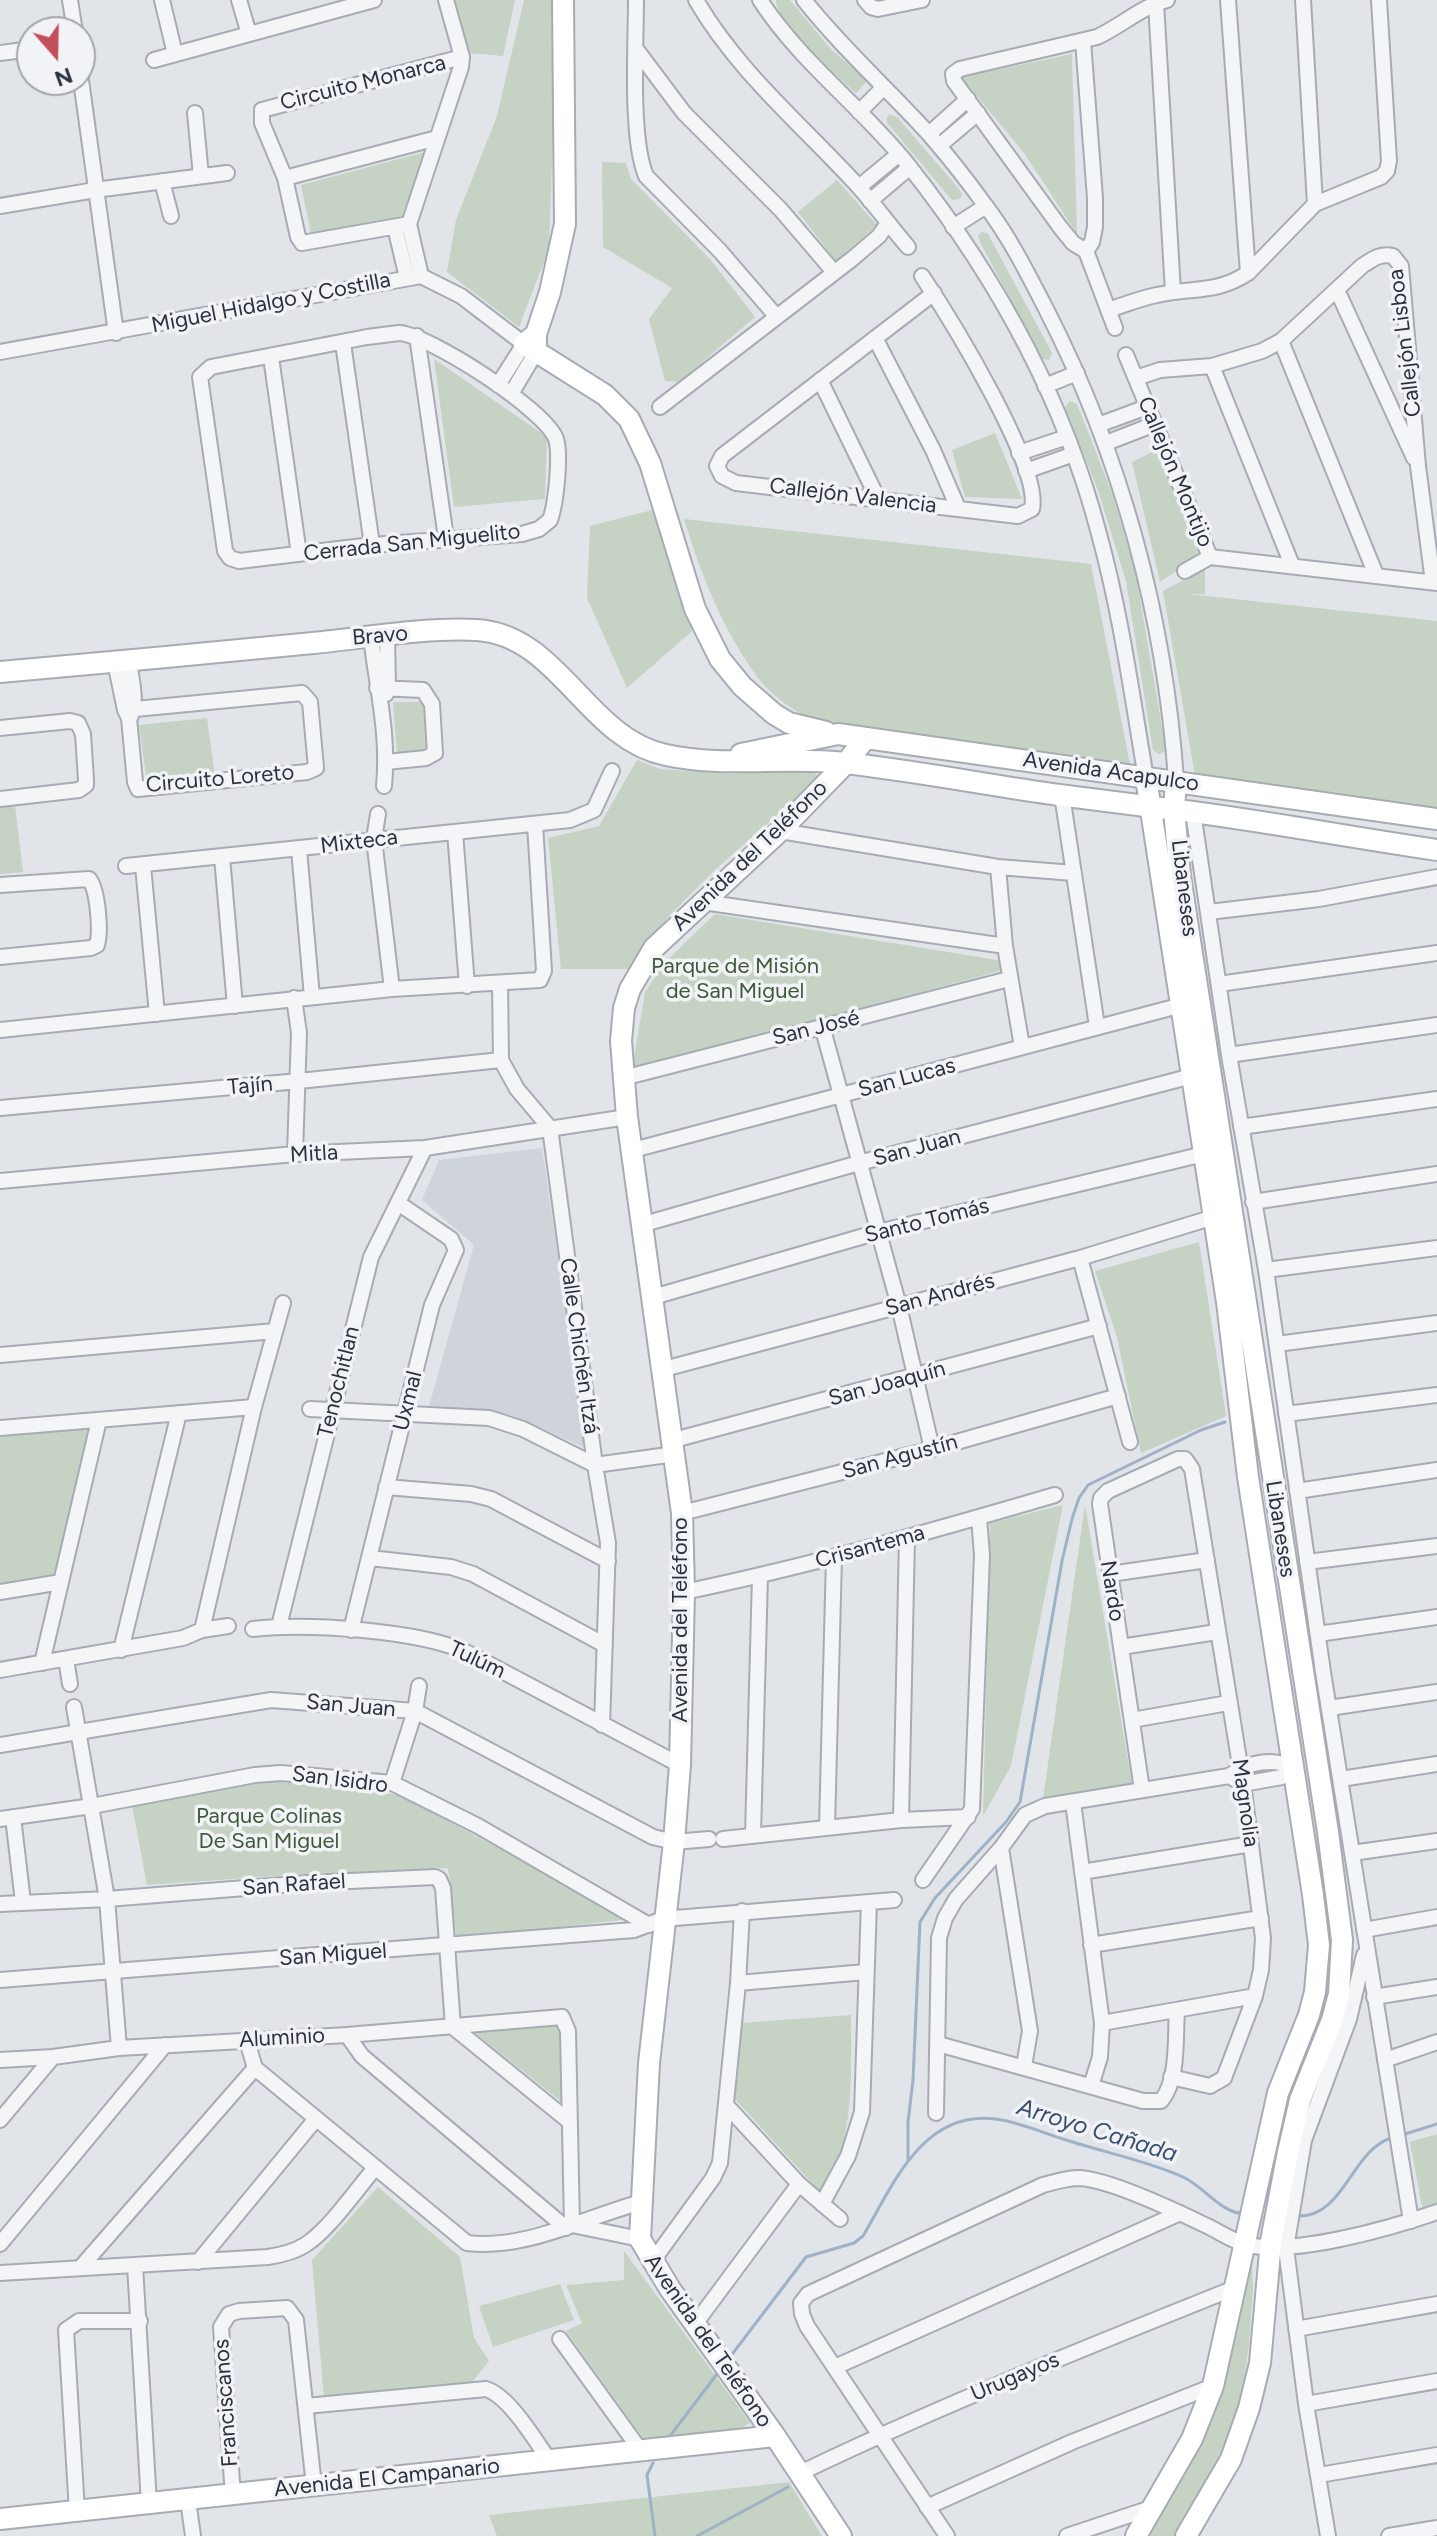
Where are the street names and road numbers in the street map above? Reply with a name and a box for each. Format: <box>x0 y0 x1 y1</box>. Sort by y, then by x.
street label: Circuito Monarca <box>278 50 448 116</box>
street label: Miguel Hidalgo y Costilla <box>149 267 393 339</box>
street label: Callejón Lisboa <box>1383 268 1427 418</box>
street label: Callejón Montijo <box>1131 393 1219 551</box>
street label: Callejón Valencia <box>768 473 938 519</box>
street label: Cerrada San Miguelito <box>302 518 522 568</box>
street label: Bravo <box>351 620 409 652</box>
street label: Avenida Acapulco <box>1021 747 1201 797</box>
street label: Circuito Loreto <box>145 759 295 799</box>
street label: Avenida del Teléfono <box>667 775 833 937</box>
street label: Mixteca <box>319 824 399 860</box>
street label: Libaneses <box>1165 838 1203 938</box>
street label: San José <box>770 1004 862 1052</box>
street label: San Lucas <box>856 1052 958 1104</box>
street label: Tajín <box>226 1071 274 1101</box>
street label: San Juan <box>870 1124 964 1172</box>
street label: Mitla <box>289 1140 339 1168</box>
street label: Santo Tomás <box>862 1193 992 1249</box>
street label: Calle Chichén Itzá <box>554 1256 604 1436</box>
street label: San Andrés <box>882 1268 998 1322</box>
street label: Tenochitlan <box>312 1324 366 1440</box>
street label: San Joaquín <box>826 1356 948 1412</box>
street label: Uxmal <box>388 1368 428 1434</box>
street label: San Agustín <box>839 1429 961 1485</box>
street label: Libaneses <box>1259 1479 1301 1579</box>
street label: Avenida del Teléfono <box>668 1517 694 1723</box>
street label: Crisantema <box>812 1520 928 1574</box>
street label: Nardo <box>1094 1559 1130 1623</box>
street label: Tulúm <box>445 1636 509 1684</box>
street label: San Juan <box>305 1689 397 1723</box>
street label: Magnolia <box>1226 1757 1264 1849</box>
street label: San Isidro <box>290 1761 390 1799</box>
street label: San Rafael <box>241 1868 347 1902</box>
street label: San Miguel <box>278 1938 388 1972</box>
street label: Aluminio <box>238 2023 326 2053</box>
street label: Avenida del Teléfono <box>638 2249 778 2433</box>
street label: Franciscanos <box>208 2338 244 2468</box>
street label: Urugayos <box>967 2347 1063 2407</box>
street label: Avenida El Campanario <box>273 2453 501 2503</box>

